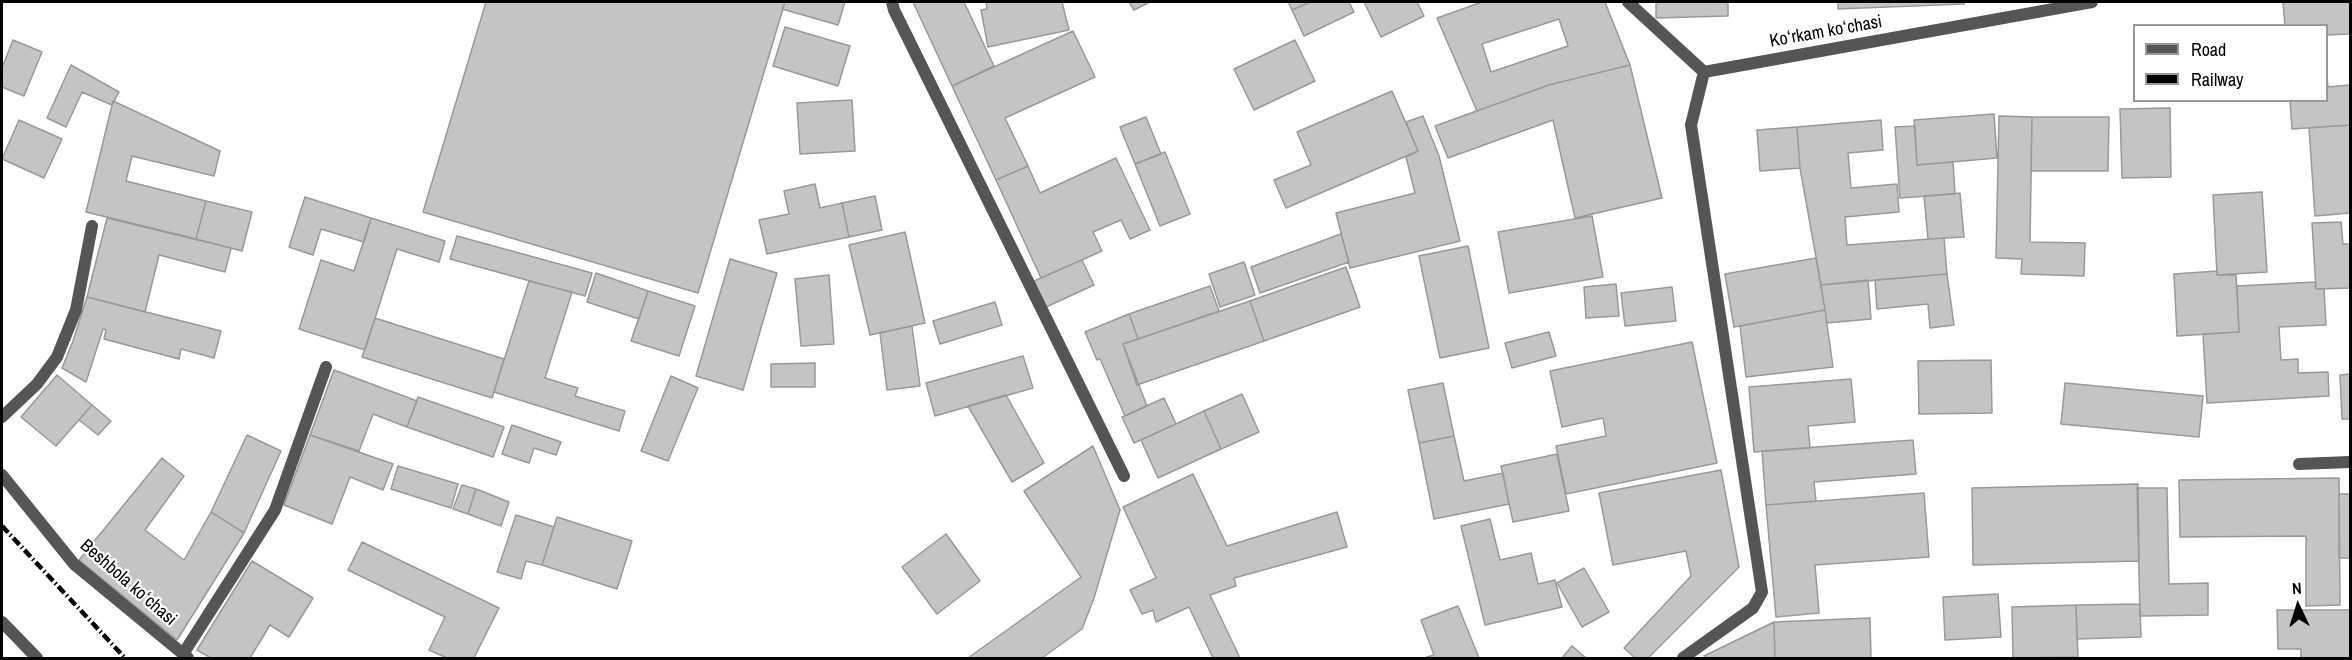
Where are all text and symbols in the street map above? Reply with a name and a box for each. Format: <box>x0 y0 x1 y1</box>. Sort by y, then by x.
street label: Koʻrkam koʻchasi <box>1768 11 1884 53</box>
legend <box>2133 24 2328 102</box>
text: Road <box>2191 37 2226 62</box>
text: Railway <box>2191 67 2244 92</box>
street label: Beshbola koʻchasi <box>75 535 181 631</box>
north arrow <box>2268 576 2328 636</box>
text: N <box>2291 577 2302 599</box>

